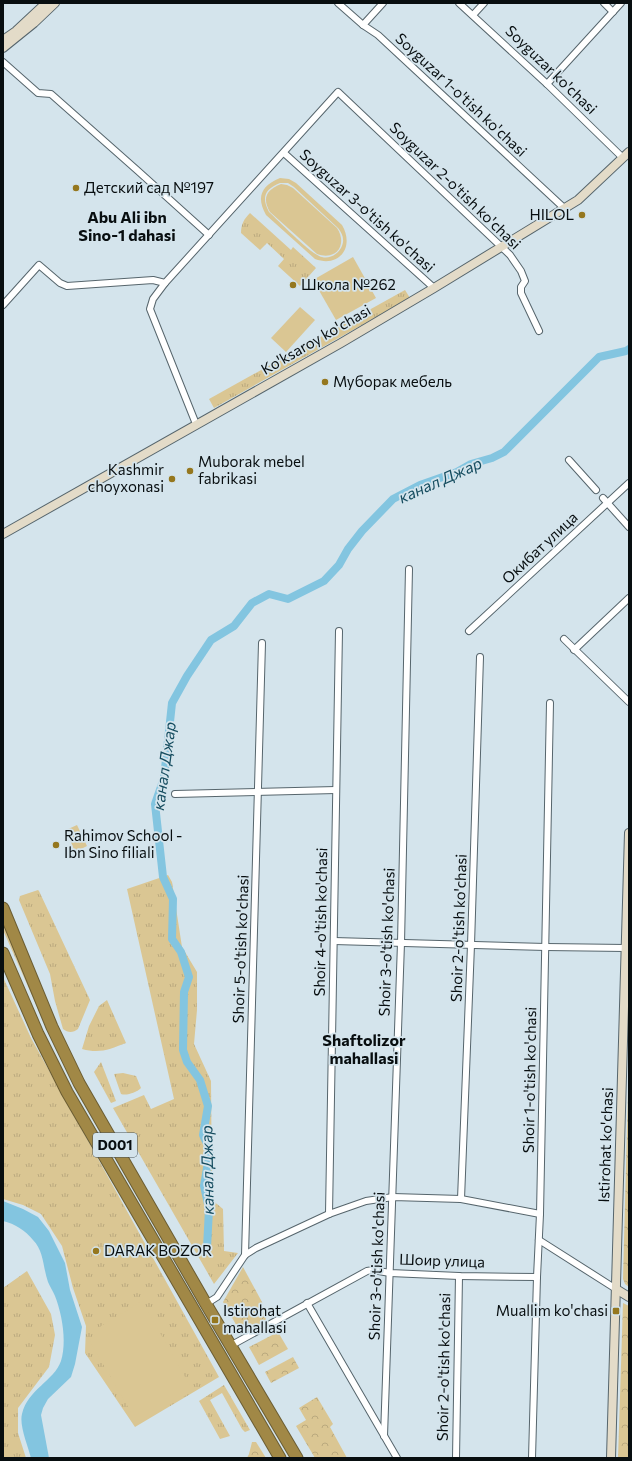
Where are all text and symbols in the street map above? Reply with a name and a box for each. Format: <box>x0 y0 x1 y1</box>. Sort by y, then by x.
street label: Soyguzar ko'chasi <box>502 21 601 117</box>
street label: Soyguzar 1-o'tish ko'chasi <box>392 29 531 160</box>
street label: Soyguzar 2-o'tish ko'chasi <box>386 118 525 253</box>
street label: Soyguzar 3-o'tish ko'chasi <box>297 145 439 276</box>
place label: Детский сад №197 <box>84 178 214 196</box>
marker: Детский сад №197 <box>71 183 81 193</box>
place label: HILOL <box>529 205 574 223</box>
district label: Abu Ali ibn Sino-1 dahasi <box>78 207 176 244</box>
marker: HILOL <box>577 210 587 220</box>
place label: Школа №262 <box>301 275 396 293</box>
marker: Школа №262 <box>288 280 298 290</box>
street label: Ko'ksaroy ko'chasi <box>257 300 374 378</box>
place label: Муборак мебель <box>333 372 452 390</box>
marker: Муборак мебель <box>320 377 330 387</box>
place label: Muborak mebel fabrikasi <box>198 452 305 487</box>
water label: канал Джар <box>395 453 484 506</box>
place label: Kashmir choyxonasi <box>88 460 164 495</box>
marker: Muborak mebel fabrikasi <box>185 466 195 476</box>
marker: Kashmir choyxonasi <box>167 474 177 484</box>
street label: Окибат улица <box>498 508 581 587</box>
water label: канал Джар <box>148 720 179 811</box>
place label: Rahimov School - Ibn Sino filiali <box>64 826 182 861</box>
marker: Rahimov School - Ibn Sino filiali <box>51 840 61 850</box>
street label: Shoir 4-o'tish ko'chasi <box>310 847 330 997</box>
street label: Shoir 2-o'tish ko'chasi <box>446 854 470 1002</box>
street label: Shoir 3-o'tish ko'chasi <box>374 867 398 1017</box>
street label: Shoir 5-o'tish ko'chasi <box>228 874 252 1024</box>
street label: Shoir 1-o'tish ko'chasi <box>519 1007 539 1153</box>
district label: Shaftolizor mahallasi <box>322 1030 406 1067</box>
street label: Istirohat ko'chasi <box>594 1087 616 1203</box>
water label: канал Джар <box>196 1125 217 1215</box>
road number: D001 <box>93 1133 137 1157</box>
street label: Shoir 3-o'tish ko'chasi <box>364 1191 388 1341</box>
place label: DARAK BOZOR <box>104 1241 212 1259</box>
marker: DARAK BOZOR <box>91 1246 101 1256</box>
street label: Шоир улица <box>399 1250 485 1270</box>
street label: Shoir 2-o'tish ko'chasi <box>433 1293 453 1441</box>
place label: Istirohat mahallasi <box>223 1301 287 1336</box>
place label: Muallim ko'chasi <box>496 1301 608 1319</box>
marker: Muallim ko'chasi <box>611 1306 621 1316</box>
marker: Istirohat mahallasi <box>210 1315 220 1325</box>

